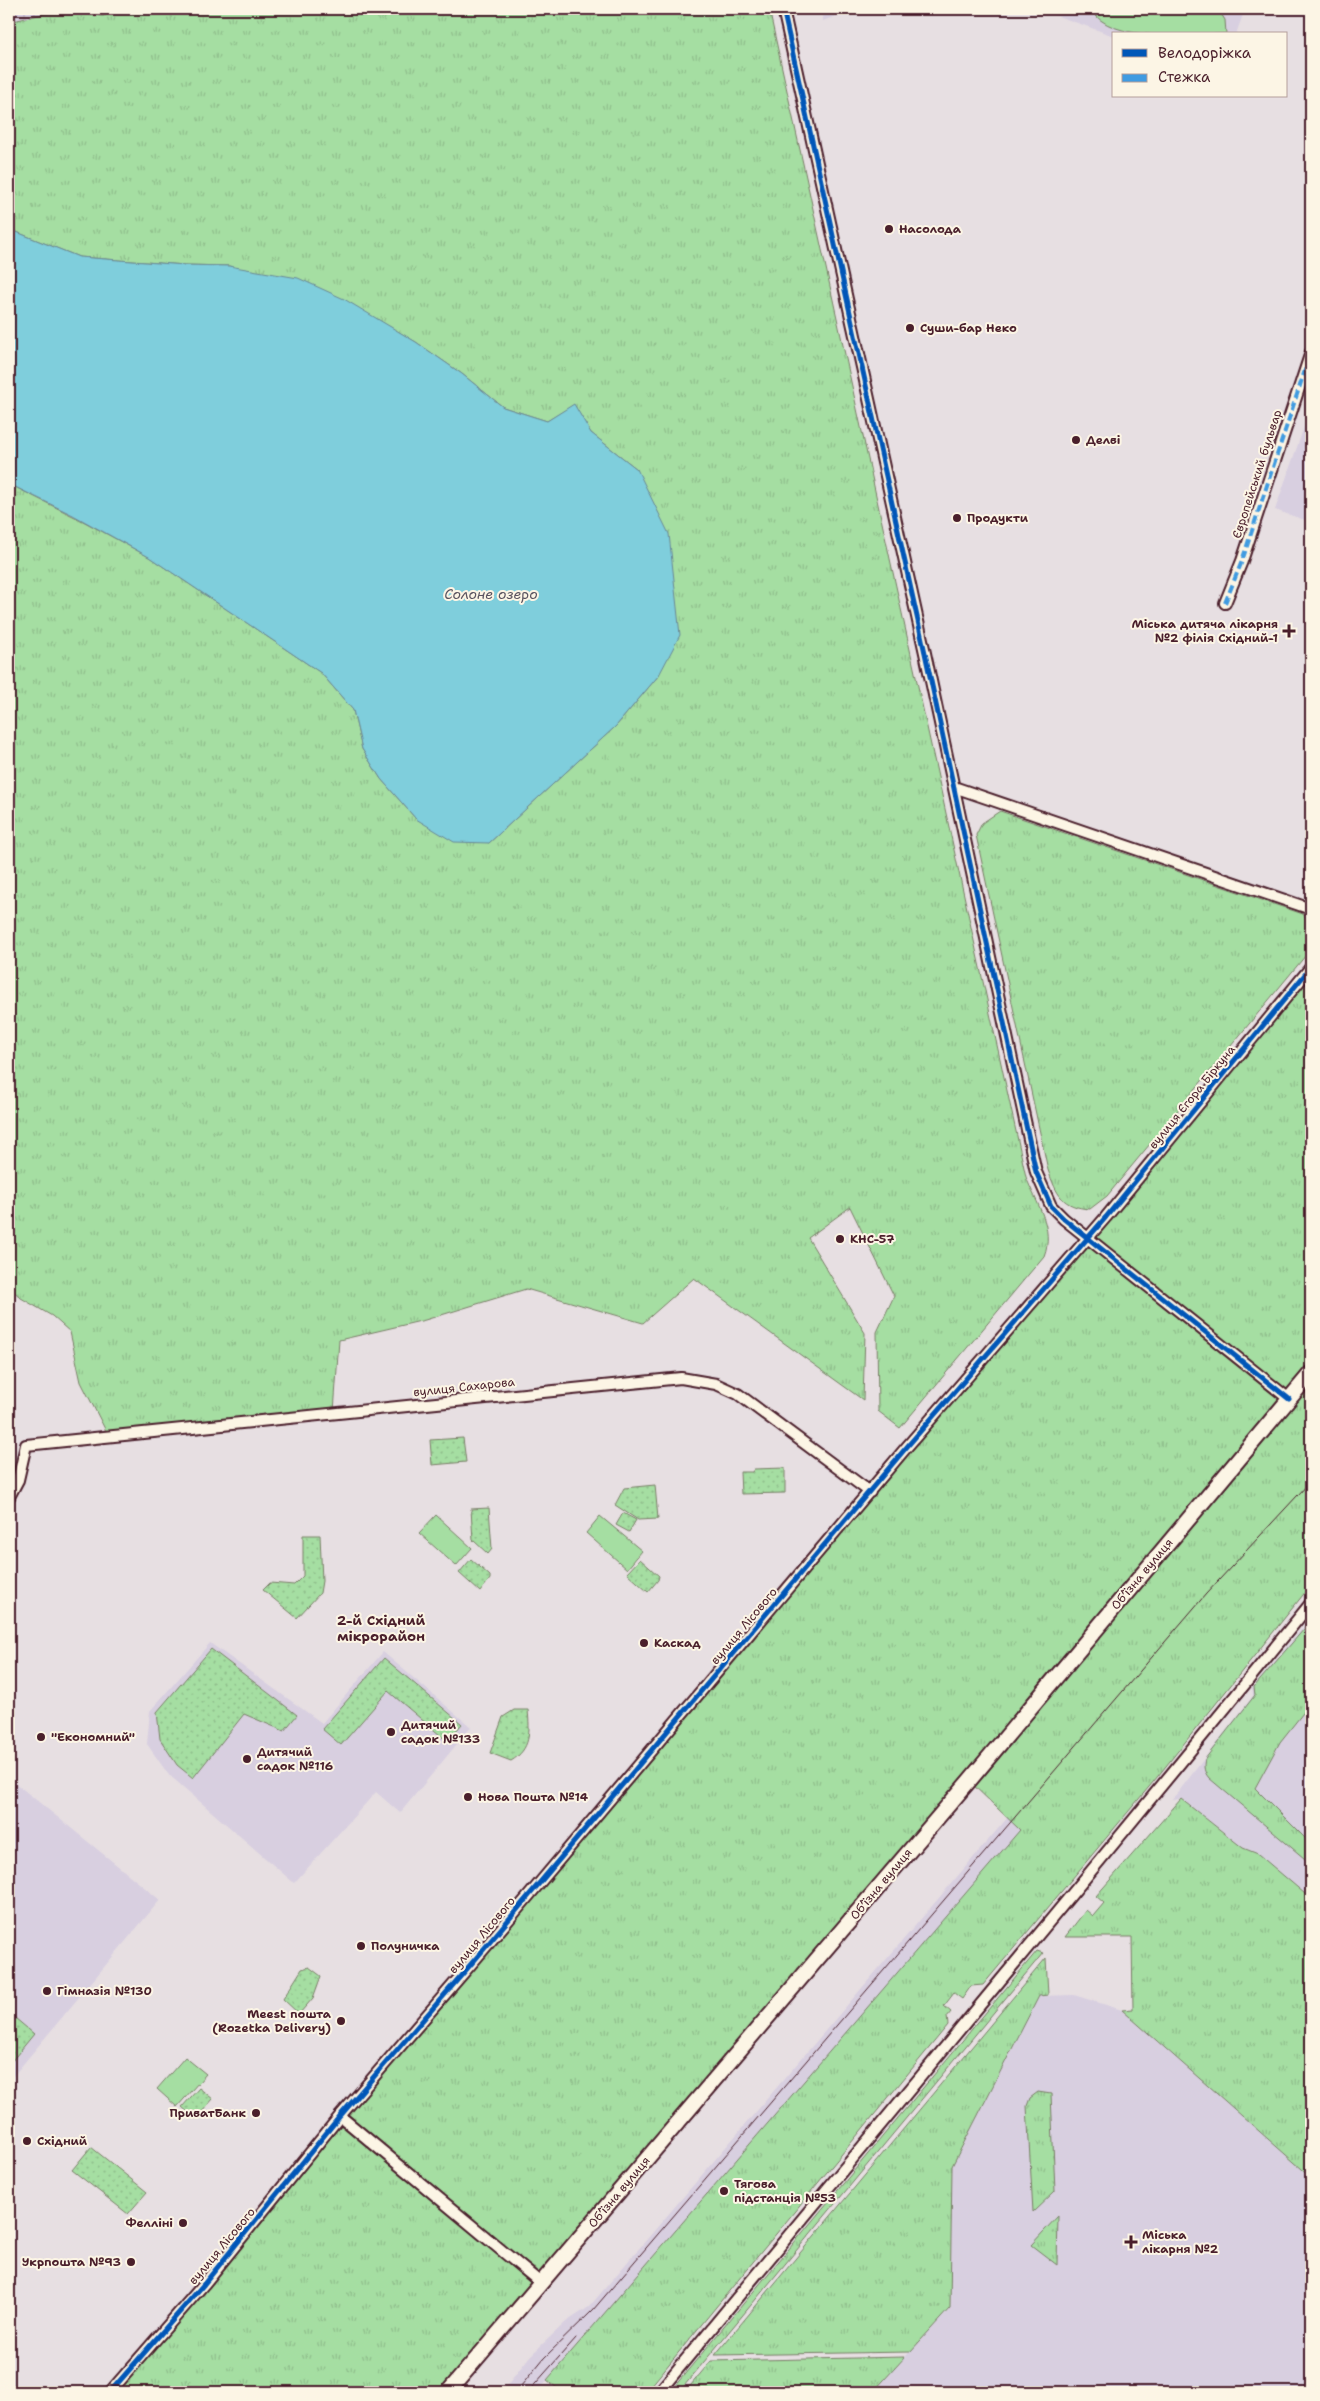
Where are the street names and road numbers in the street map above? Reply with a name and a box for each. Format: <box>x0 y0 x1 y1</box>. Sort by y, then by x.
street label: Європейський бульвар <box>1229 407 1285 540</box>
street label: вулиця Єгора Біркуна <box>1145 1041 1239 1152</box>
street label: вулиця Сахарова <box>412 1374 516 1400</box>
street label: Обʼїзна вулиця <box>1107 1535 1177 1613</box>
street label: вулиця Лісового <box>707 1584 781 1668</box>
street label: Обʼїзна вулиця <box>846 1845 916 1923</box>
street label: вулиця Лісового <box>445 1893 519 1977</box>
street label: Обʼїзна вулиця <box>584 2153 654 2231</box>
street label: вулиця Лісового <box>185 2204 259 2288</box>

